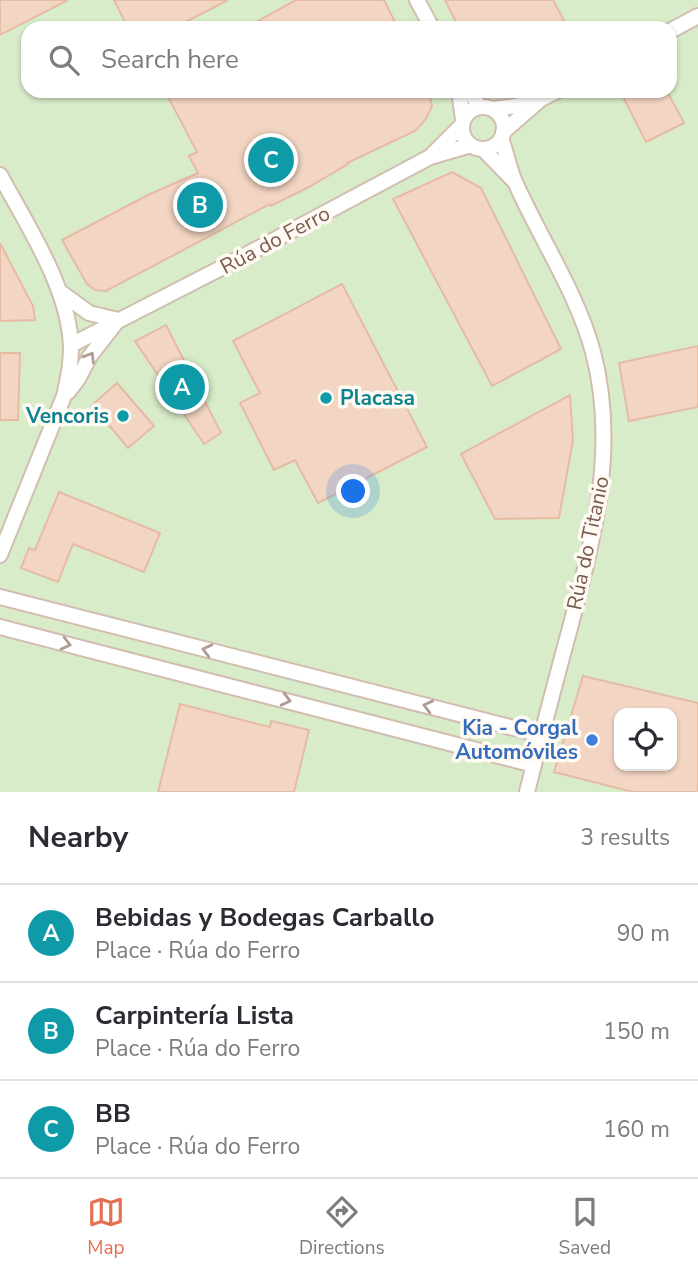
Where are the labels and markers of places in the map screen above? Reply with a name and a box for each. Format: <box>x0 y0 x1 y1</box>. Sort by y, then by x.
pin: C <box>248 134 294 186</box>
pin: B <box>177 179 223 231</box>
pin: A <box>159 361 205 413</box>
place label: Placasa <box>340 384 415 412</box>
marker: Placasa <box>318 390 334 406</box>
place label: Vencoris <box>25 402 109 430</box>
marker: Vencoris <box>115 408 131 424</box>
place label: Kia - Corgal Automóviles <box>455 714 578 766</box>
marker: Kia - Corgal Automóviles <box>584 732 600 748</box>

